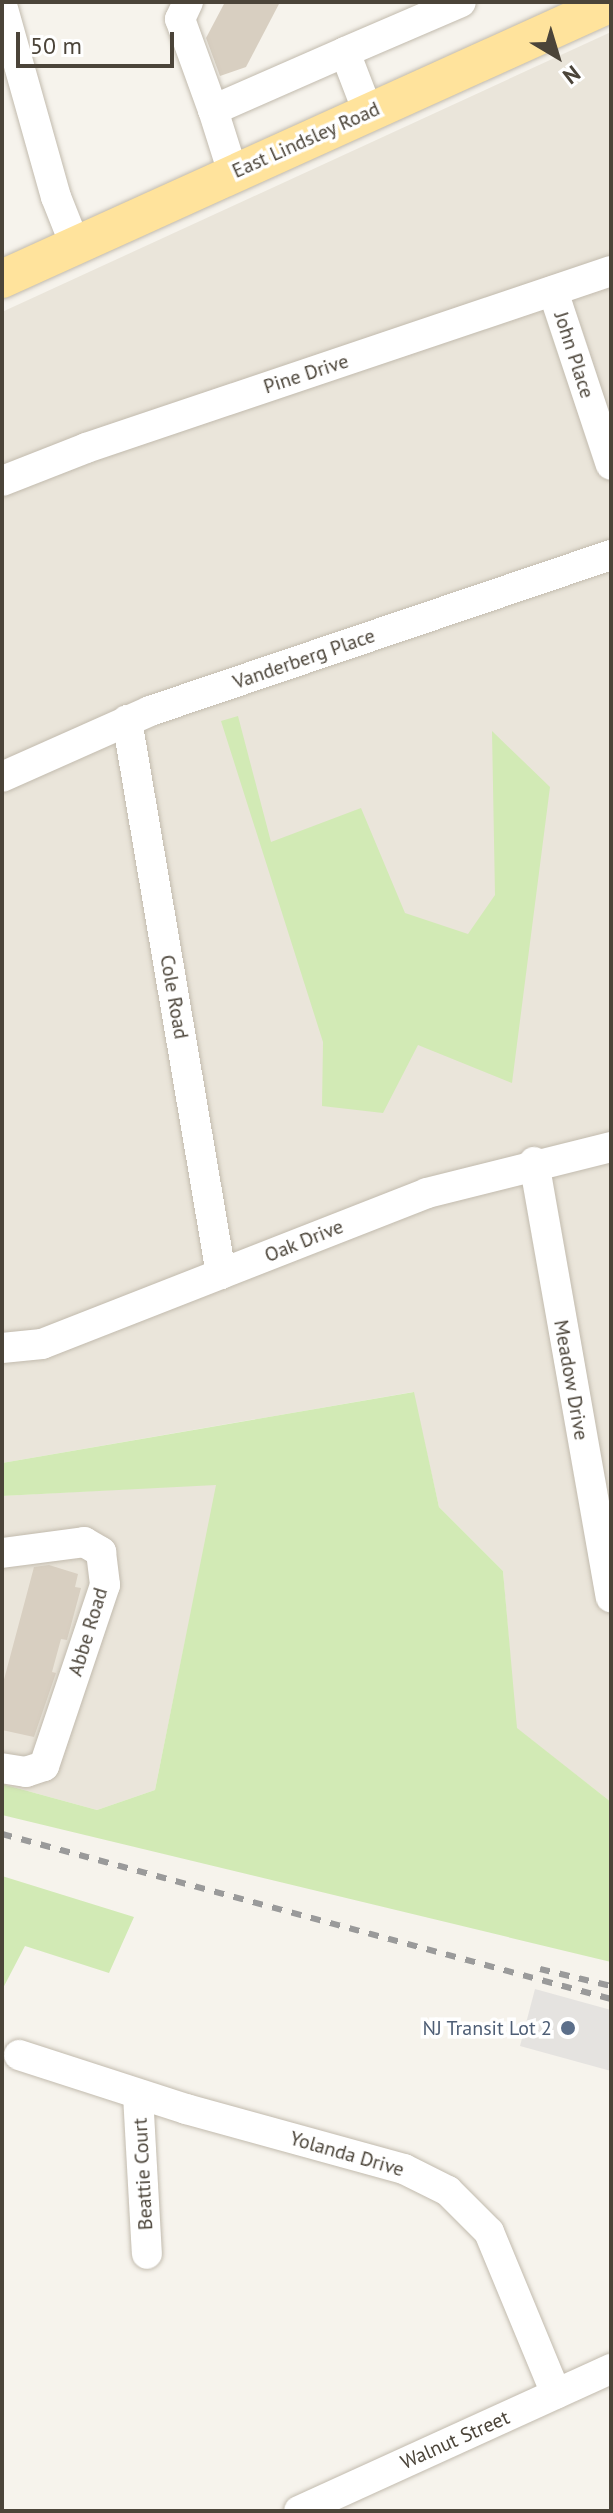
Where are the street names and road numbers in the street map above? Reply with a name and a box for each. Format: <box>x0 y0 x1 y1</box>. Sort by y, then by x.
street label: East Lindsley Road <box>228 97 384 183</box>
street label: John Place <box>549 309 599 401</box>
street label: Pine Drive <box>261 349 351 399</box>
street label: Vanderberg Place <box>230 623 378 695</box>
street label: Cole Road <box>155 953 193 1041</box>
street label: Oak Drive <box>261 1214 347 1268</box>
street label: Meadow Drive <box>549 1318 593 1442</box>
street label: Abbe Road <box>63 1585 113 1679</box>
street label: Beattie Court <box>128 2117 158 2231</box>
street label: Yolanda Drive <box>287 2126 407 2182</box>
street label: Walnut Street <box>397 2405 513 2475</box>

